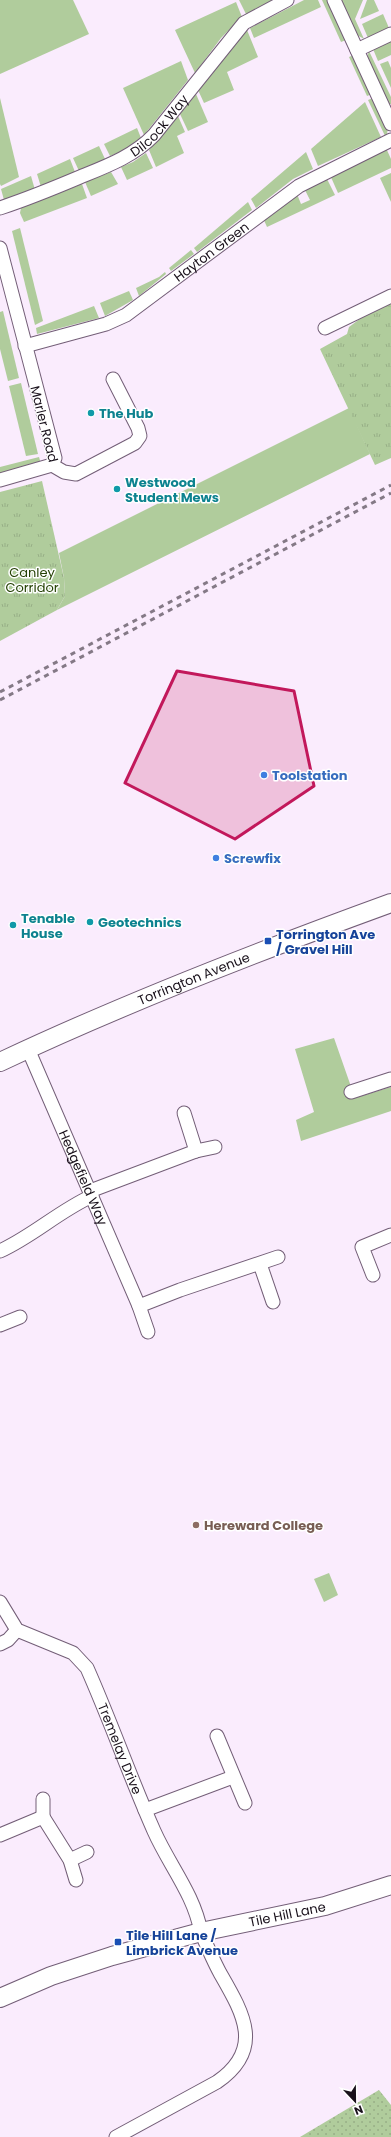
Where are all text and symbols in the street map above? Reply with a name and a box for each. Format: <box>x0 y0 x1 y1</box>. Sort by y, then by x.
street label: Dilcock Way <box>126 90 193 161</box>
street label: Hayton Green <box>170 217 253 286</box>
street label: Marler Road <box>25 384 63 464</box>
place label: The Hub <box>99 404 153 423</box>
marker: The Hub <box>86 408 96 418</box>
place label: Westwood Student Mews <box>125 473 219 507</box>
marker: Westwood Student Mews <box>112 484 122 494</box>
park label: Canley Corridor <box>5 563 59 597</box>
place label: Toolstation <box>272 766 348 785</box>
marker: Toolstation <box>259 770 269 780</box>
place label: Screwfix <box>224 849 281 868</box>
marker: Screwfix <box>211 853 221 863</box>
place label: Tenable House <box>21 909 75 943</box>
place label: Geotechnics <box>98 913 182 932</box>
marker: Geotechnics <box>85 917 95 927</box>
marker: Tenable House <box>8 920 18 930</box>
place label: Torrington Ave / Gravel Hill <box>276 925 375 959</box>
marker: Torrington Ave / Gravel Hill <box>263 936 273 946</box>
street label: Torrington Avenue <box>135 947 252 1009</box>
street label: Hedgefield Way <box>54 1127 113 1229</box>
place label: Hereward College <box>204 1516 323 1535</box>
marker: Hereward College <box>191 1520 201 1530</box>
street label: Tremelay Drive <box>93 1700 147 1797</box>
street label: Tile Hill Lane <box>247 1897 327 1931</box>
place label: Tile Hill Lane / Limbrick Avenue <box>126 1926 238 1960</box>
marker: Tile Hill Lane / Limbrick Avenue <box>113 1937 123 1947</box>
north arrow <box>335 2081 375 2121</box>
text: N <box>352 2101 366 2119</box>

